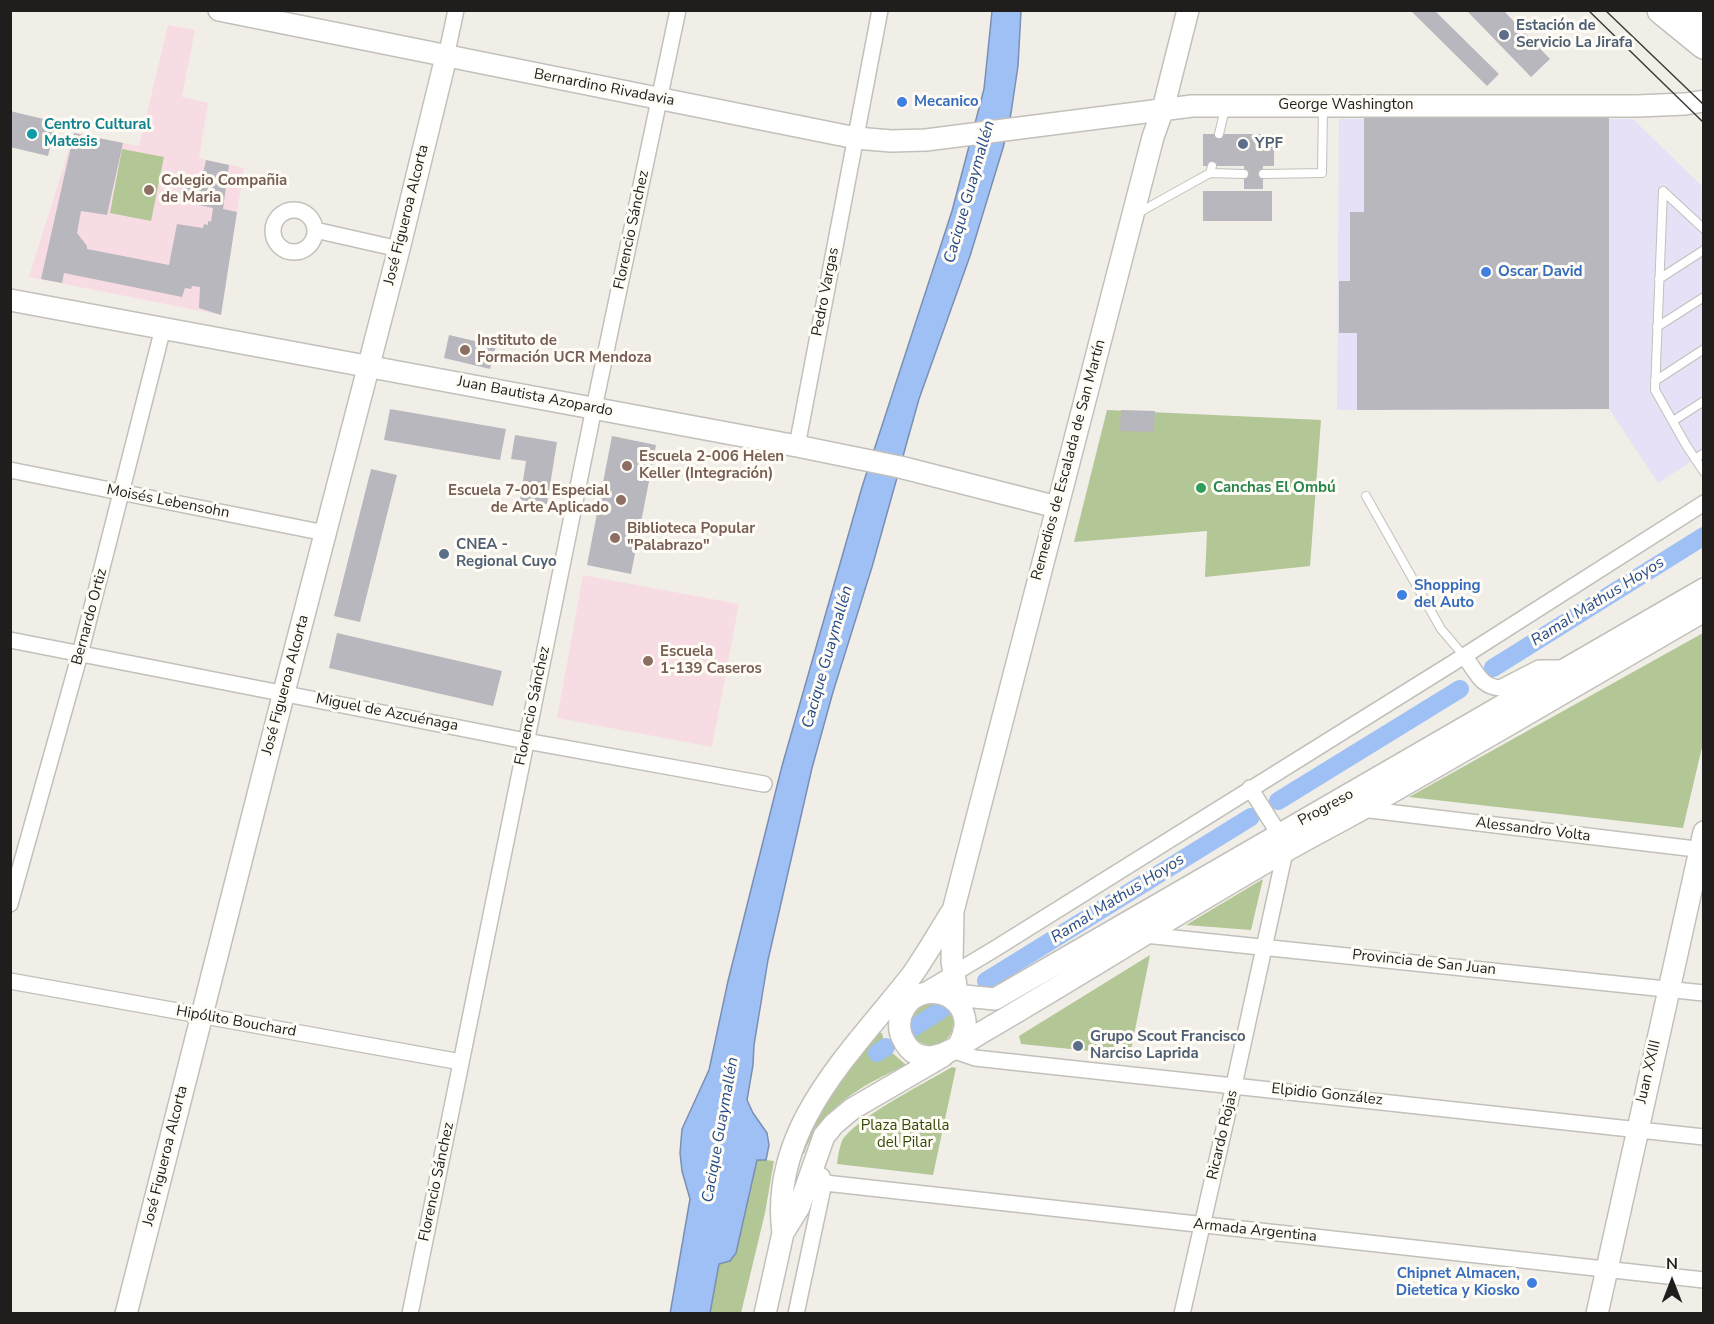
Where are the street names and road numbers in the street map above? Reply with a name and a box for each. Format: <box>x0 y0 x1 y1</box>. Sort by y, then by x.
street label: Bernardino Rivadavia <box>532 66 676 110</box>
street label: George Washington <box>1278 96 1414 114</box>
street label: José Figueroa Alcorta <box>381 143 433 287</box>
street label: Florencio Sánchez <box>611 169 653 291</box>
street label: Pedro Vargas <box>809 246 843 338</box>
street label: Remedios de Escalada de San Martín <box>1028 338 1110 582</box>
street label: Juan Bautista Azopardo <box>456 373 614 421</box>
street label: Moisés Lebensohn <box>105 481 231 523</box>
street label: Bernardo Ortiz <box>68 567 112 667</box>
street label: José Figueroa Alcorta <box>259 613 313 757</box>
street label: Florencio Sánchez <box>512 645 554 767</box>
street label: Miguel de Azcuénaga <box>314 690 460 736</box>
street label: Progreso <box>1295 785 1357 831</box>
street label: Alessandro Volta <box>1474 814 1592 846</box>
street label: Provincia de San Juan <box>1351 946 1497 980</box>
street label: Hipólito Bouchard <box>175 1003 297 1041</box>
street label: Juan XXIII <box>1633 1038 1665 1106</box>
street label: Elpidio González <box>1271 1080 1383 1110</box>
street label: José Figueroa Alcorta <box>140 1084 192 1228</box>
street label: Ricardo Rojas <box>1204 1088 1242 1182</box>
street label: Florencio Sánchez <box>416 1121 458 1243</box>
street label: Armada Argentina <box>1192 1216 1318 1246</box>

